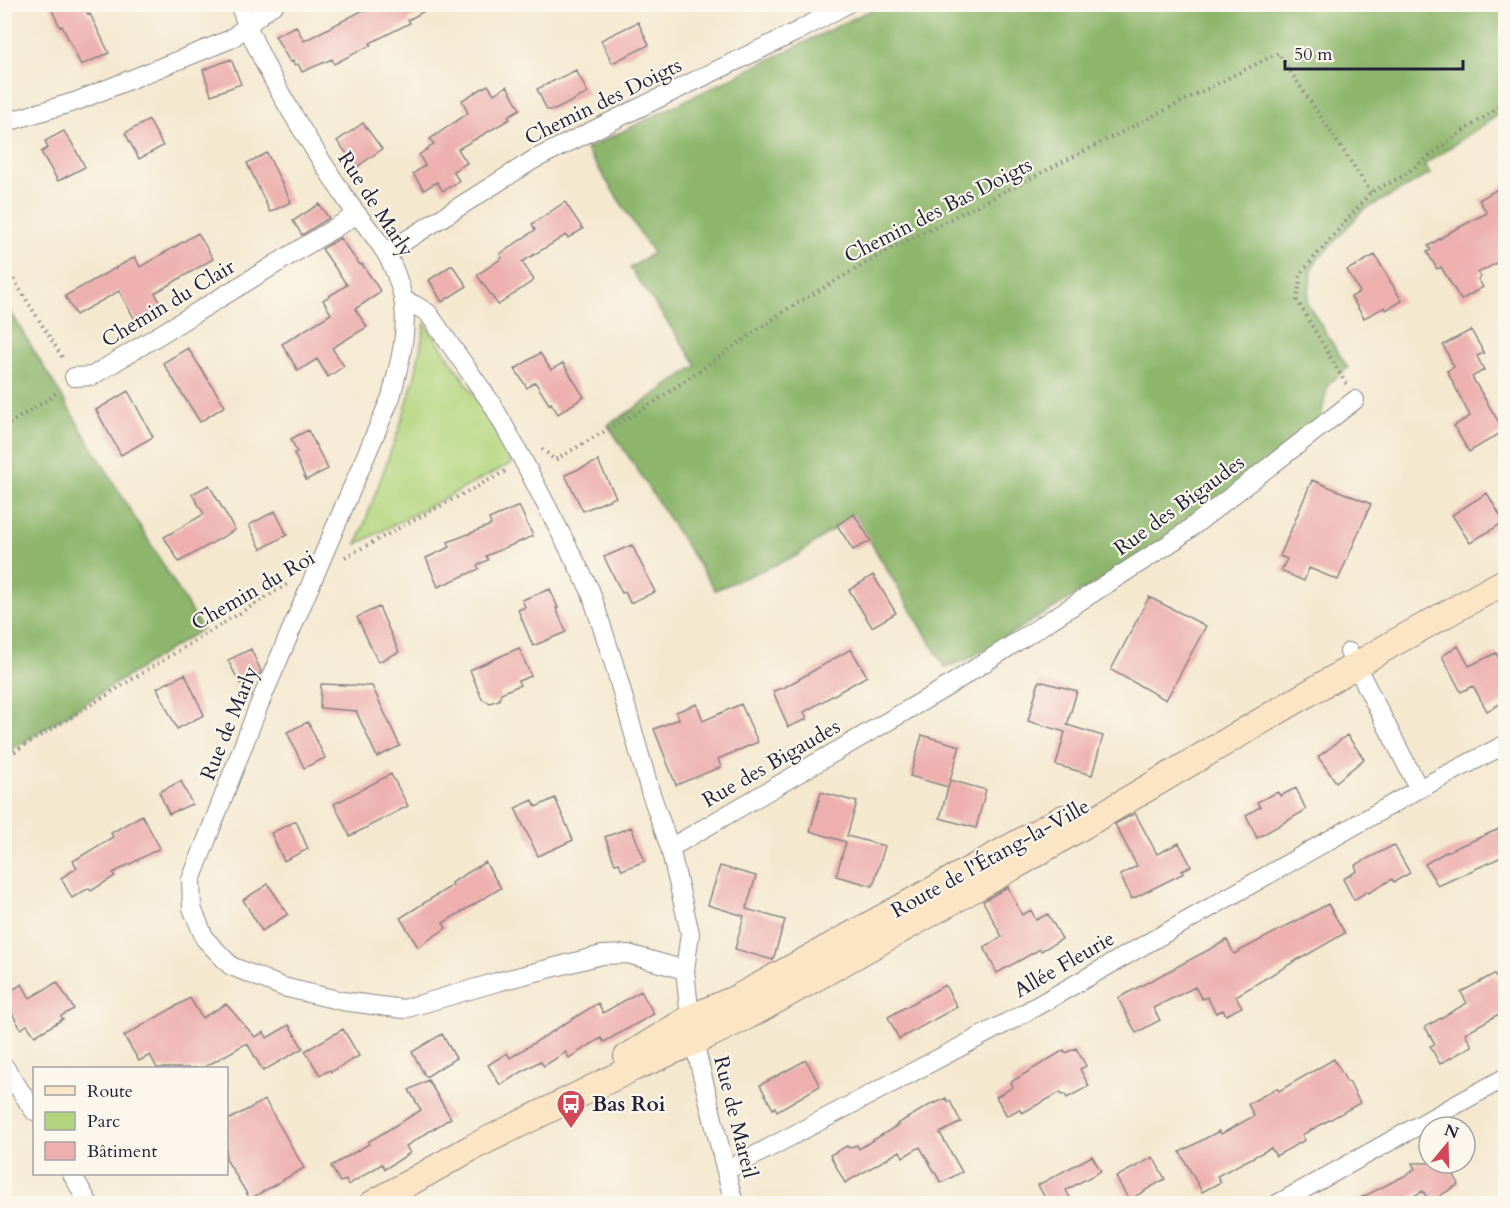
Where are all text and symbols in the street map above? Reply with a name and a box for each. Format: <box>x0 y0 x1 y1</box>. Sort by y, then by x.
scale bar <box>1285 33 1464 71</box>
text: 50 m <box>1294 42 1333 67</box>
street label: Chemin des Doigts <box>520 51 687 152</box>
street label: Rue de Marly <box>331 146 421 263</box>
street label: Chemin des Bas Doigts <box>839 150 1037 270</box>
street label: Chemin du Clair <box>96 252 241 355</box>
street label: Rue des Bigaudes <box>1108 448 1250 563</box>
street label: Chemin du Roi <box>186 543 321 638</box>
street label: Rue de Marly <box>193 662 265 785</box>
street label: Rue des Bigaudes <box>697 712 846 815</box>
street label: Route de l'Étang-la-Ville <box>886 792 1095 925</box>
street label: Allée Fleurie <box>1009 924 1120 1005</box>
street label: Rue de Mareil <box>706 1053 765 1181</box>
legend <box>33 1067 228 1175</box>
text: Route <box>87 1079 133 1104</box>
bus stop icon: Bas Roi <box>555 1088 587 1130</box>
place label: Bas Roi <box>592 1090 666 1119</box>
text: Parc <box>87 1109 120 1134</box>
north arrow <box>1417 1115 1477 1175</box>
text: N <box>1441 1119 1462 1144</box>
text: Bâtiment <box>87 1139 157 1164</box>

